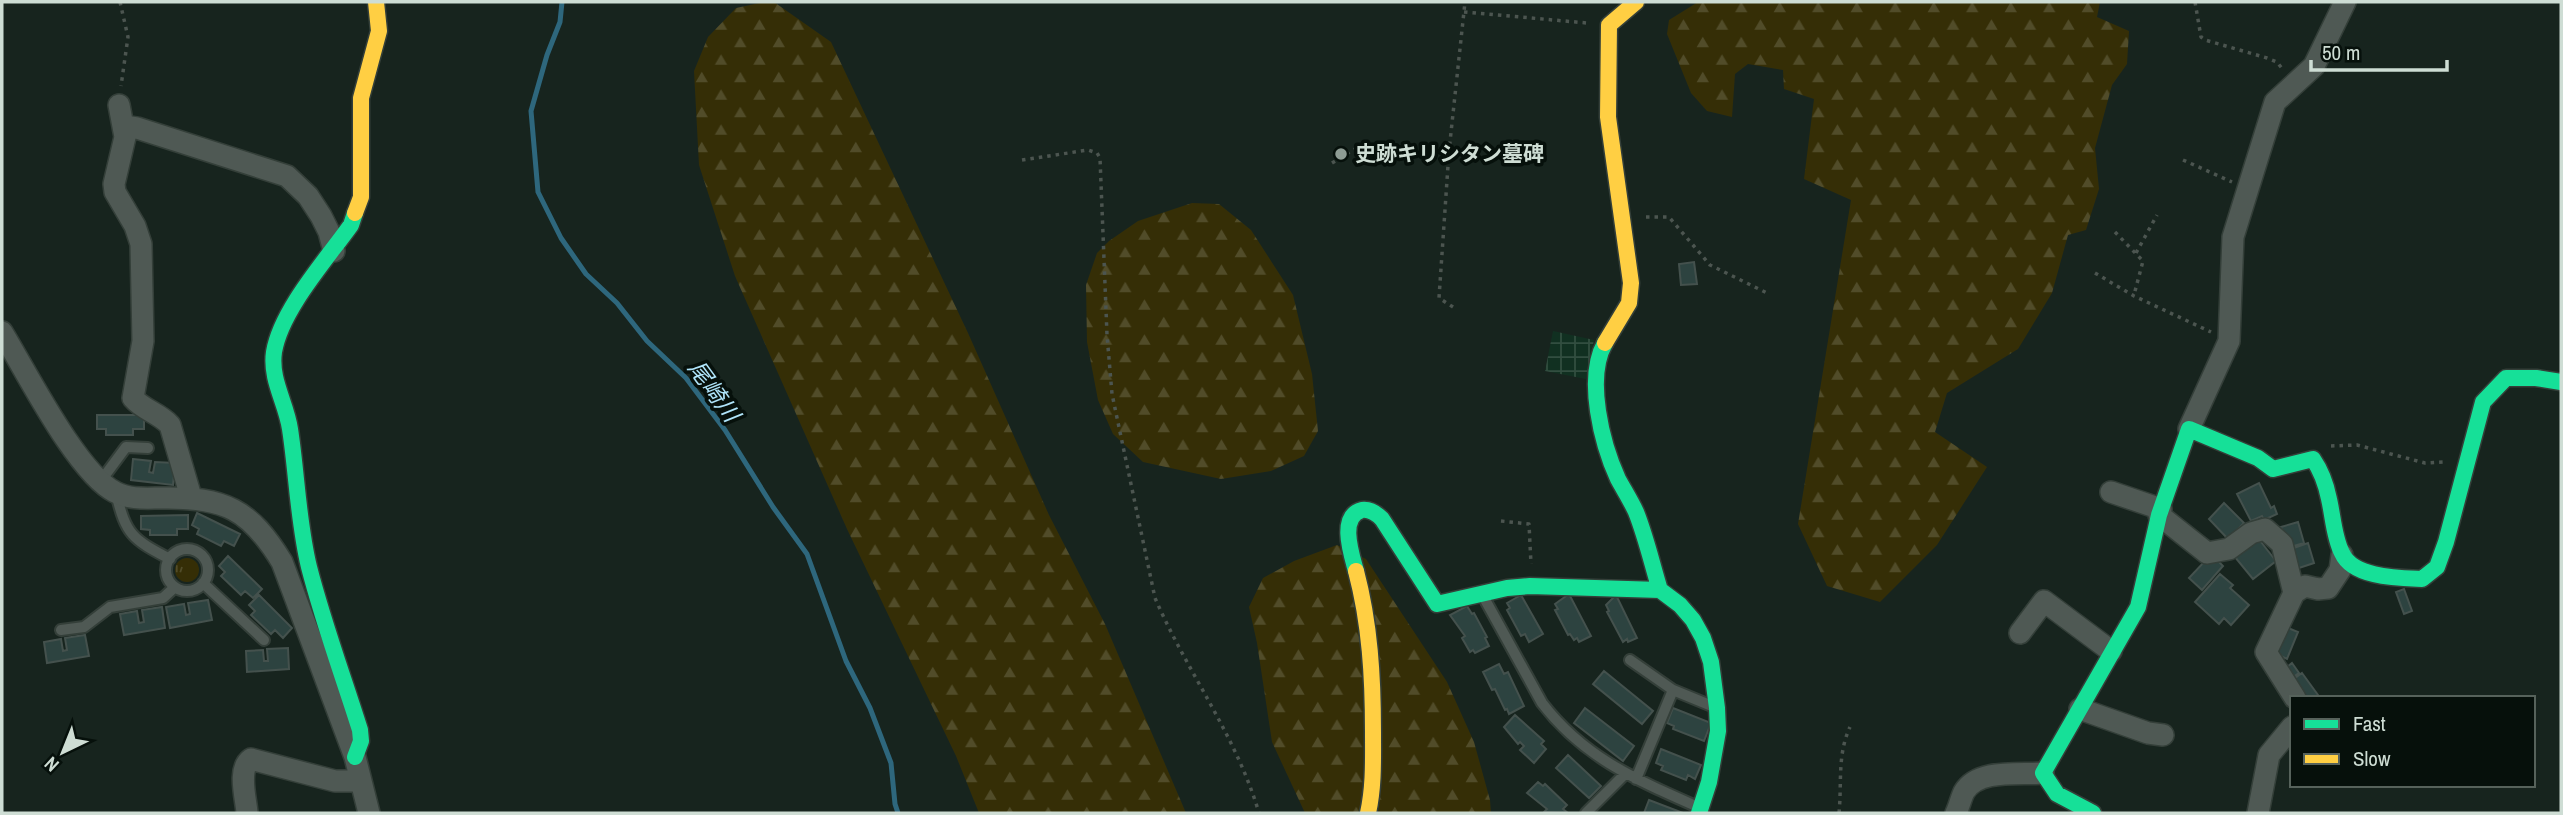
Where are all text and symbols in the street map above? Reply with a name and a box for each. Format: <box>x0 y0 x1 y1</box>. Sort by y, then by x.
scale bar <box>2311 28 2448 72</box>
text: 50 m <box>2322 38 2360 67</box>
place label: 史跡キリシタン墓碑 <box>1355 139 1544 168</box>
marker: 史跡キリシタン墓碑 <box>1333 146 1349 162</box>
water label: 尾崎川 <box>682 354 749 430</box>
legend <box>2290 696 2535 787</box>
text: Fast <box>2353 709 2386 738</box>
north arrow <box>28 717 98 787</box>
text: Slow <box>2353 744 2391 773</box>
text: N <box>38 751 64 778</box>

